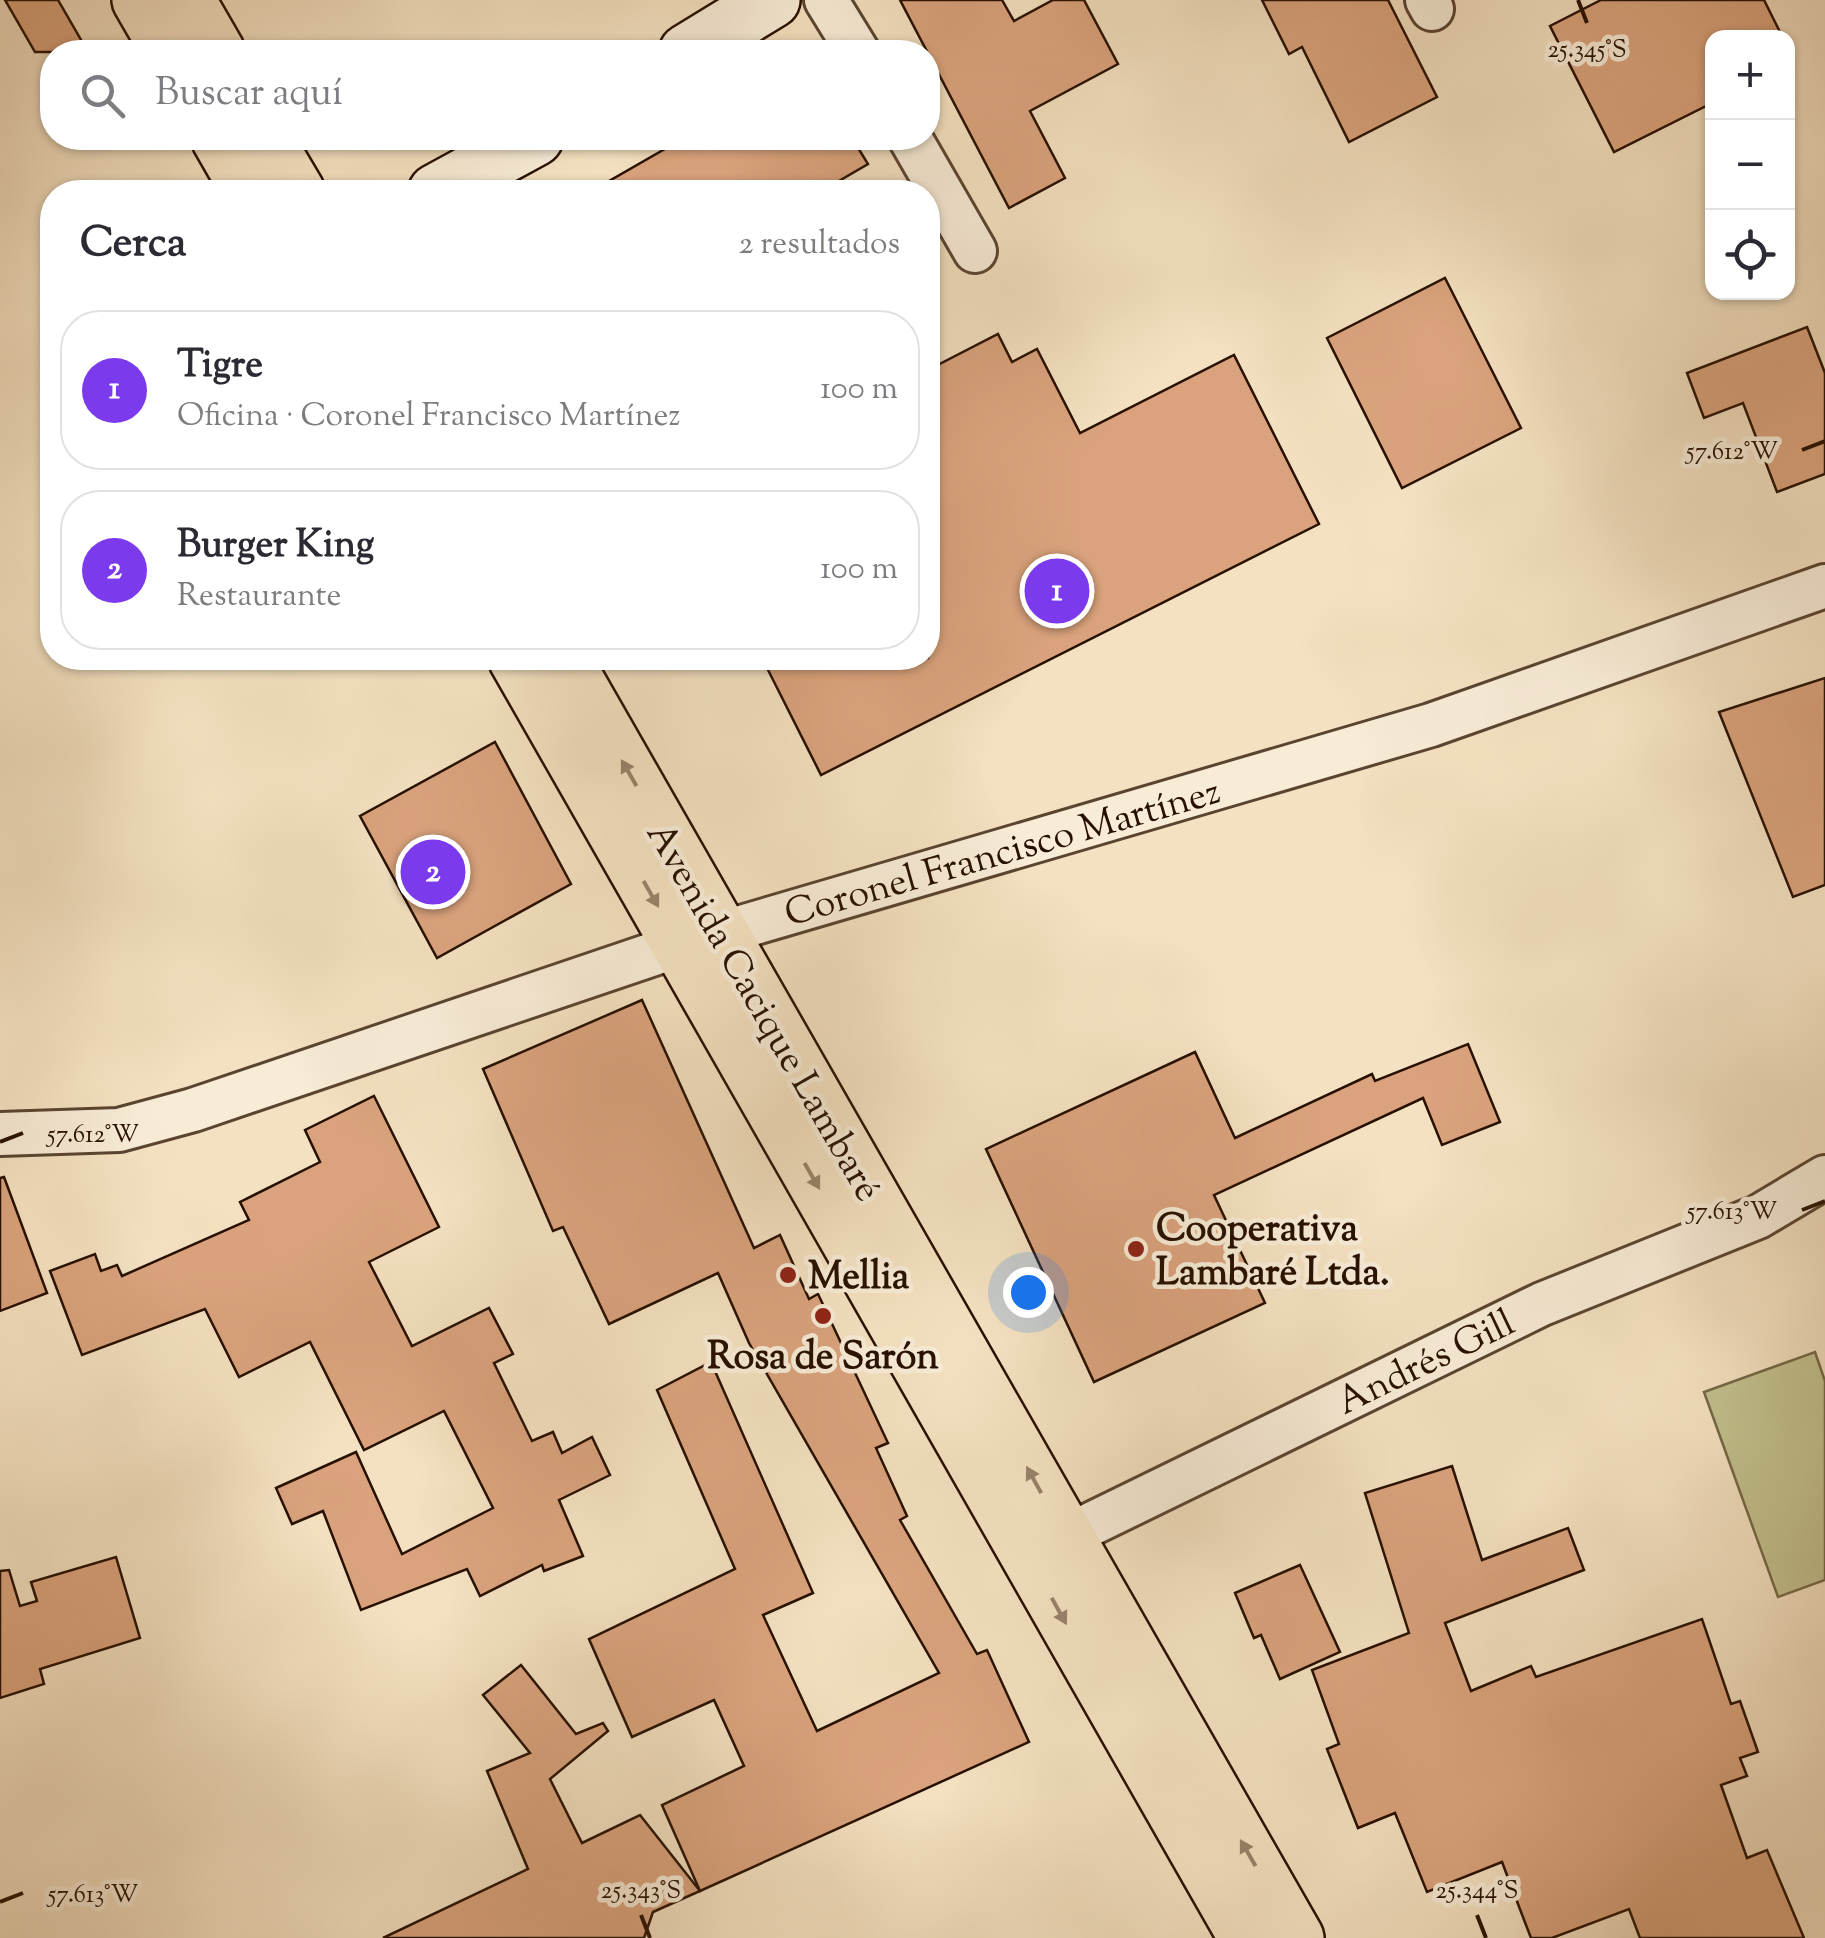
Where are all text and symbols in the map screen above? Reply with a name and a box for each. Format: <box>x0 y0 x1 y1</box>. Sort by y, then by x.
map controls <box>1705 30 1795 300</box>
button: + <box>1705 30 1795 120</box>
text: 25.345°S <box>1547 33 1627 69</box>
search box <box>40 40 940 150</box>
icon: search <box>75 68 130 123</box>
text: Buscar aquí <box>155 68 343 122</box>
button: − <box>1705 120 1795 210</box>
button: locate <box>1705 210 1795 300</box>
text: Cerca <box>80 215 186 275</box>
text: 2 resultados <box>739 222 900 268</box>
text: Tigre <box>177 340 263 394</box>
text: 1 <box>109 367 120 413</box>
text: 100 m <box>820 367 898 413</box>
text: Oficina · Coronel Francisco Martínez <box>177 394 680 440</box>
text: 57.612°W <box>1684 435 1778 471</box>
text: Burger King <box>177 520 374 574</box>
text: 2 <box>107 547 122 593</box>
text: 100 m <box>820 547 898 593</box>
pin: 1 <box>1024 554 1090 628</box>
text: Restaurante <box>177 574 341 620</box>
one-way arrow <box>621 759 638 787</box>
street label: Coronel Francisco Martínez <box>779 767 1227 943</box>
street label: Avenida Cacique Lambaré <box>631 813 892 1213</box>
pin: 2 <box>400 834 466 910</box>
one-way arrow <box>642 880 659 908</box>
text: 57.612°W <box>45 1118 139 1154</box>
one-way arrow <box>804 1162 821 1191</box>
text: 57.613°W <box>1685 1195 1777 1231</box>
place label: Cooperativa Lambaré Ltda. <box>1156 1204 1390 1302</box>
marker: Cooperativa Lambaré Ltda. <box>1125 1238 1147 1260</box>
place label: Mellia <box>808 1252 910 1306</box>
marker: Mellia <box>777 1264 799 1286</box>
your location <box>1003 1267 1054 1318</box>
street label: Andrés Gill <box>1329 1298 1525 1431</box>
marker: Rosa de Sarón <box>812 1305 834 1327</box>
place label: Rosa de Sarón <box>707 1332 939 1386</box>
one-way arrow <box>1026 1466 1043 1495</box>
one-way arrow <box>1050 1597 1068 1625</box>
one-way arrow <box>1239 1839 1256 1868</box>
text: 25.343°S <box>601 1874 681 1910</box>
text: 25.344°S <box>1435 1874 1519 1910</box>
text: 57.613°W <box>46 1878 138 1914</box>

